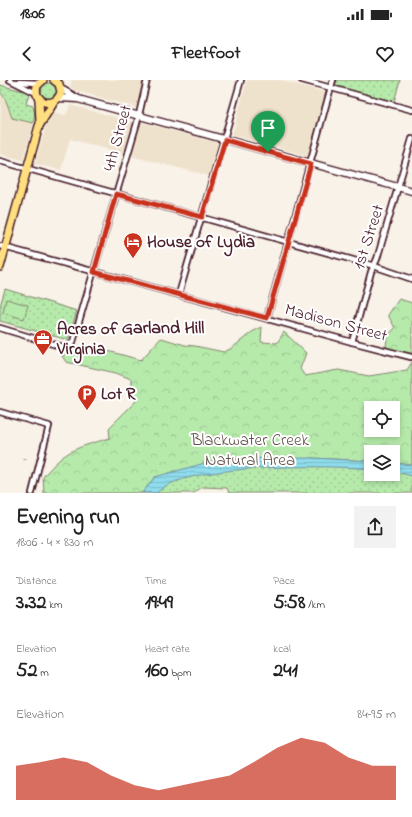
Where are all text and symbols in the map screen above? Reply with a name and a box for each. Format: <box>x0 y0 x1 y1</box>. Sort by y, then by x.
text: 18:06 <box>20 3 45 25</box>
text: Fleetfoot <box>172 41 240 67</box>
icon: back <box>16 43 38 65</box>
icon: heart <box>374 43 396 65</box>
street label: 4th Street <box>97 102 139 174</box>
pin <box>251 111 285 152</box>
icon: arrive <box>257 117 279 139</box>
street label: 1st Street <box>347 201 391 273</box>
place label: House of Lydia <box>147 230 255 257</box>
hotel icon: House of Lydia <box>122 231 144 259</box>
street label: Madison Street <box>282 297 390 349</box>
district label: Garland Hill <box>122 316 204 342</box>
place label: Acres of Virginia <box>56 317 119 364</box>
office icon: Acres of Virginia <box>32 328 54 356</box>
place label: Lot R <box>101 382 136 407</box>
parking icon: Lot R <box>76 383 98 411</box>
map controls <box>364 401 400 481</box>
button: locate <box>364 401 400 437</box>
park label: Blackwater Creek Natural Area <box>190 428 310 473</box>
button: layers <box>364 445 400 481</box>
text: Evening run <box>16 502 120 534</box>
button: share <box>354 506 396 548</box>
text: 18:06 · 4 × 830 m <box>16 533 93 552</box>
text: Distance <box>16 573 57 589</box>
text: Time <box>145 573 166 589</box>
text: Pace <box>273 573 295 589</box>
text: 3.32 <box>16 589 47 618</box>
text: 19:49 <box>145 589 173 618</box>
text: 5:58 <box>273 589 305 618</box>
text: km <box>47 597 63 613</box>
text: /km <box>305 597 325 613</box>
text: Elevation <box>16 641 56 657</box>
text: Heart rate <box>145 641 190 657</box>
text: kcal <box>273 641 291 657</box>
text: 52 <box>16 657 37 686</box>
text: 160 <box>145 657 168 686</box>
text: 241 <box>273 657 298 686</box>
text: m <box>37 665 49 681</box>
text: bpm <box>168 665 192 681</box>
text: Elevation <box>16 705 64 724</box>
text: 84–95 m <box>357 705 396 724</box>

